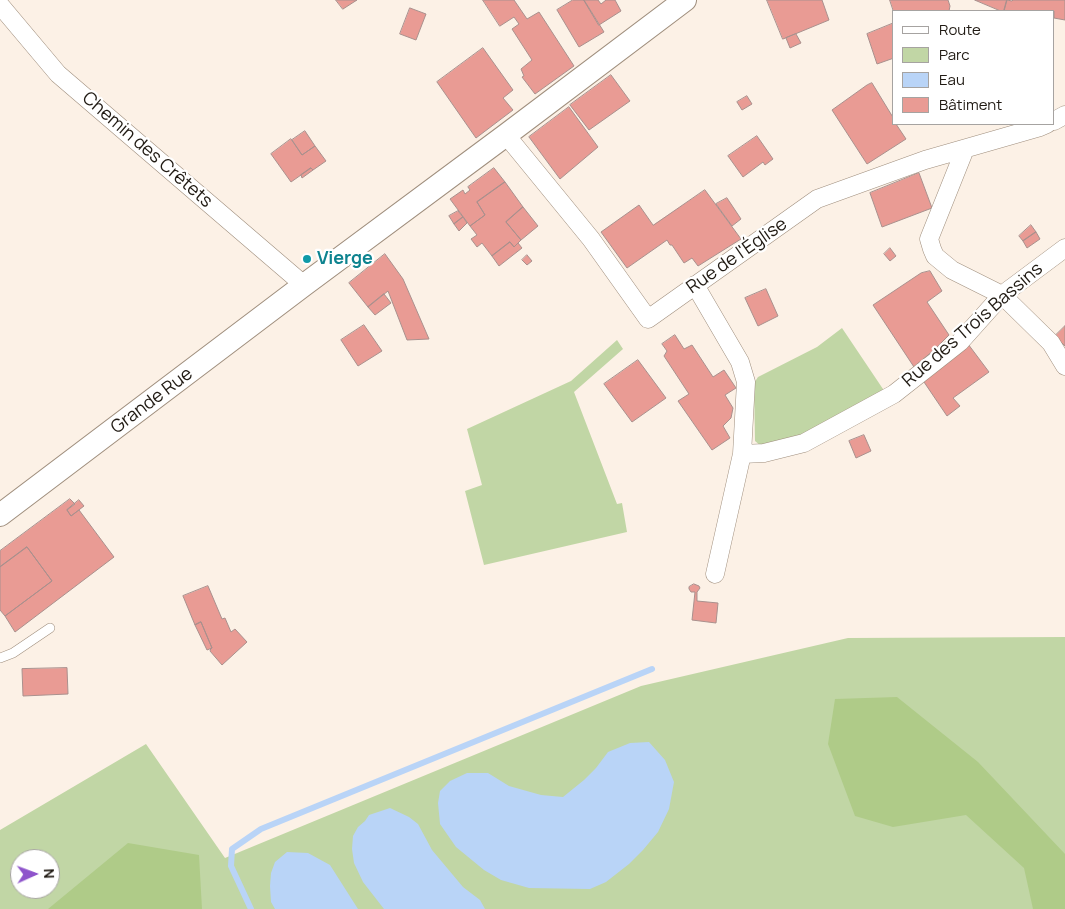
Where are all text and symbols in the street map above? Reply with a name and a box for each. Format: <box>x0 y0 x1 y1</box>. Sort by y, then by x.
legend <box>892 10 1055 125</box>
text: Route <box>939 19 981 40</box>
text: Parc <box>939 44 970 65</box>
text: Eau <box>939 69 965 90</box>
street label: Chemin des Crêtets <box>77 87 217 213</box>
text: Bâtiment <box>939 94 1002 115</box>
street label: Rue de l'Église <box>683 213 791 299</box>
place label: Vierge <box>317 248 373 270</box>
marker: Vierge <box>301 253 313 265</box>
street label: Rue des Trois Bassins <box>898 258 1048 392</box>
street label: Grande Rue <box>107 363 197 439</box>
north arrow <box>10 849 60 899</box>
text: N <box>40 868 59 879</box>

